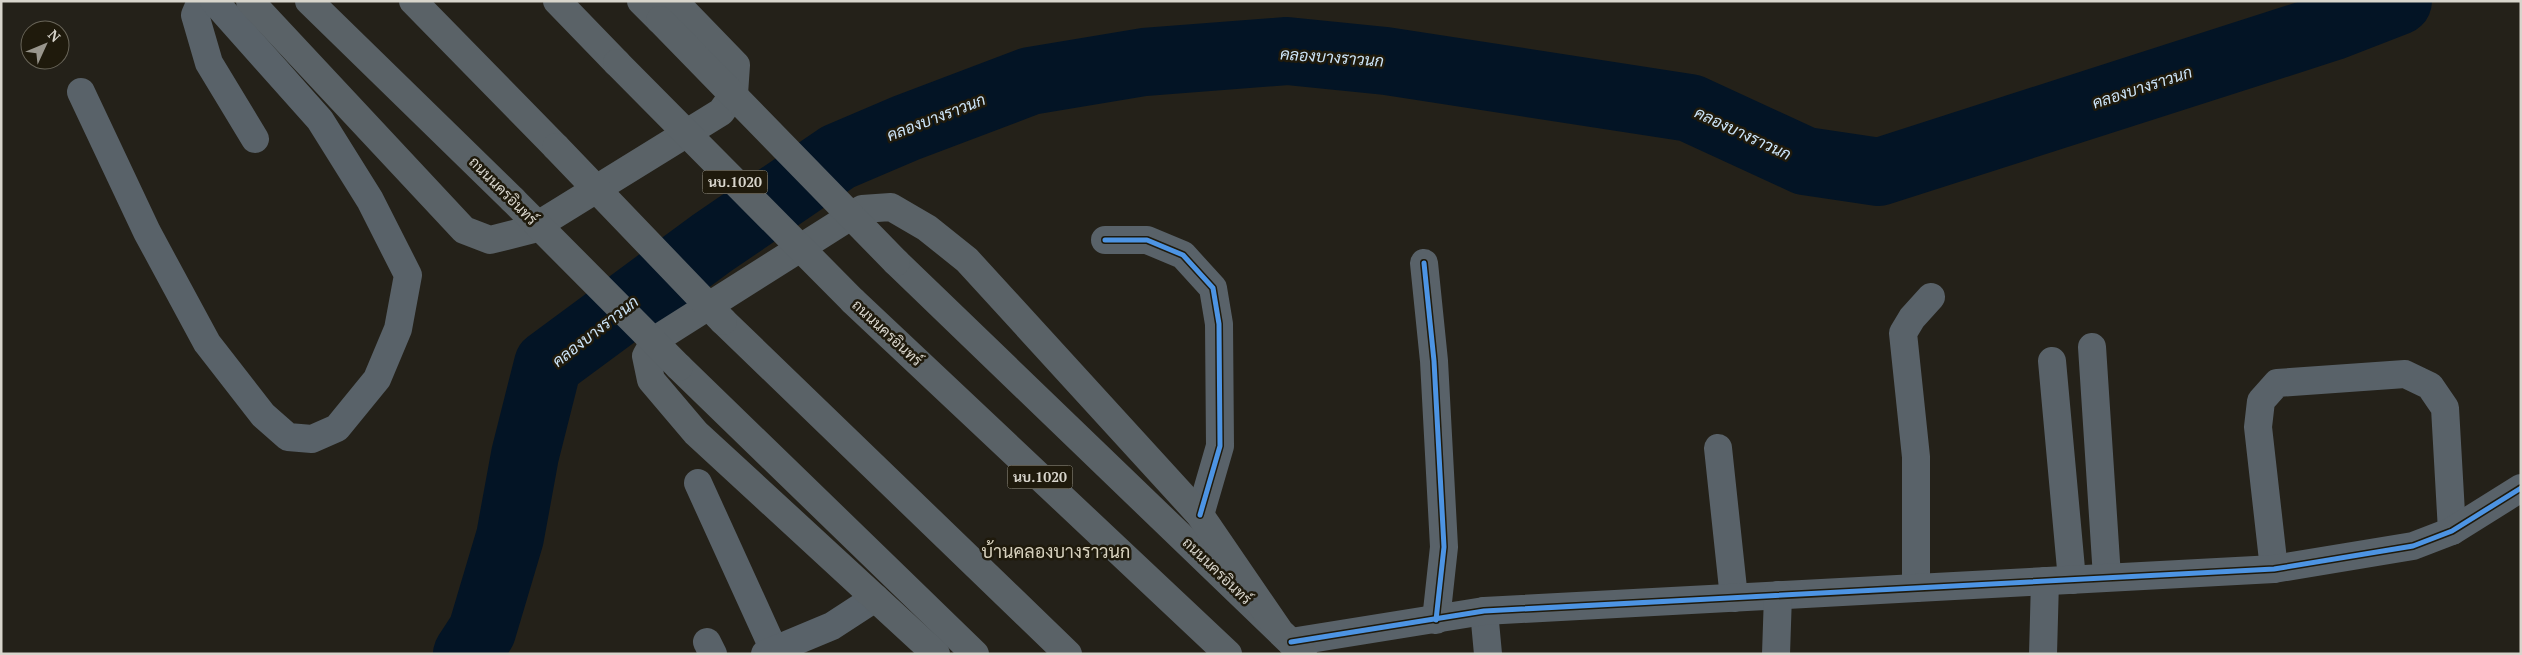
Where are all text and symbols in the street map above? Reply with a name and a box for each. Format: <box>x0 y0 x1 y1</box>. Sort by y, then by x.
north arrow <box>20 20 70 70</box>
text: N <box>44 25 65 46</box>
water label: คลองบางราวนก <box>1279 42 1385 72</box>
water label: คลองบางราวนก <box>2089 60 2195 114</box>
water label: คลองบางราวนก <box>883 88 989 146</box>
water label: คลองบางราวนก <box>1691 101 1795 165</box>
street label: ถนนนครอินทร์ <box>465 152 542 229</box>
road number: นบ.1020 <box>702 170 768 193</box>
water label: คลองบางราวนก <box>547 290 643 372</box>
street label: ถนนนครอินทร์ <box>848 295 927 370</box>
road number: นบ.1020 <box>1008 466 1072 488</box>
street label: ถนนนครอินทร์ <box>1179 532 1257 608</box>
district label: บ้านคลองบางราวนก <box>982 539 1130 563</box>

